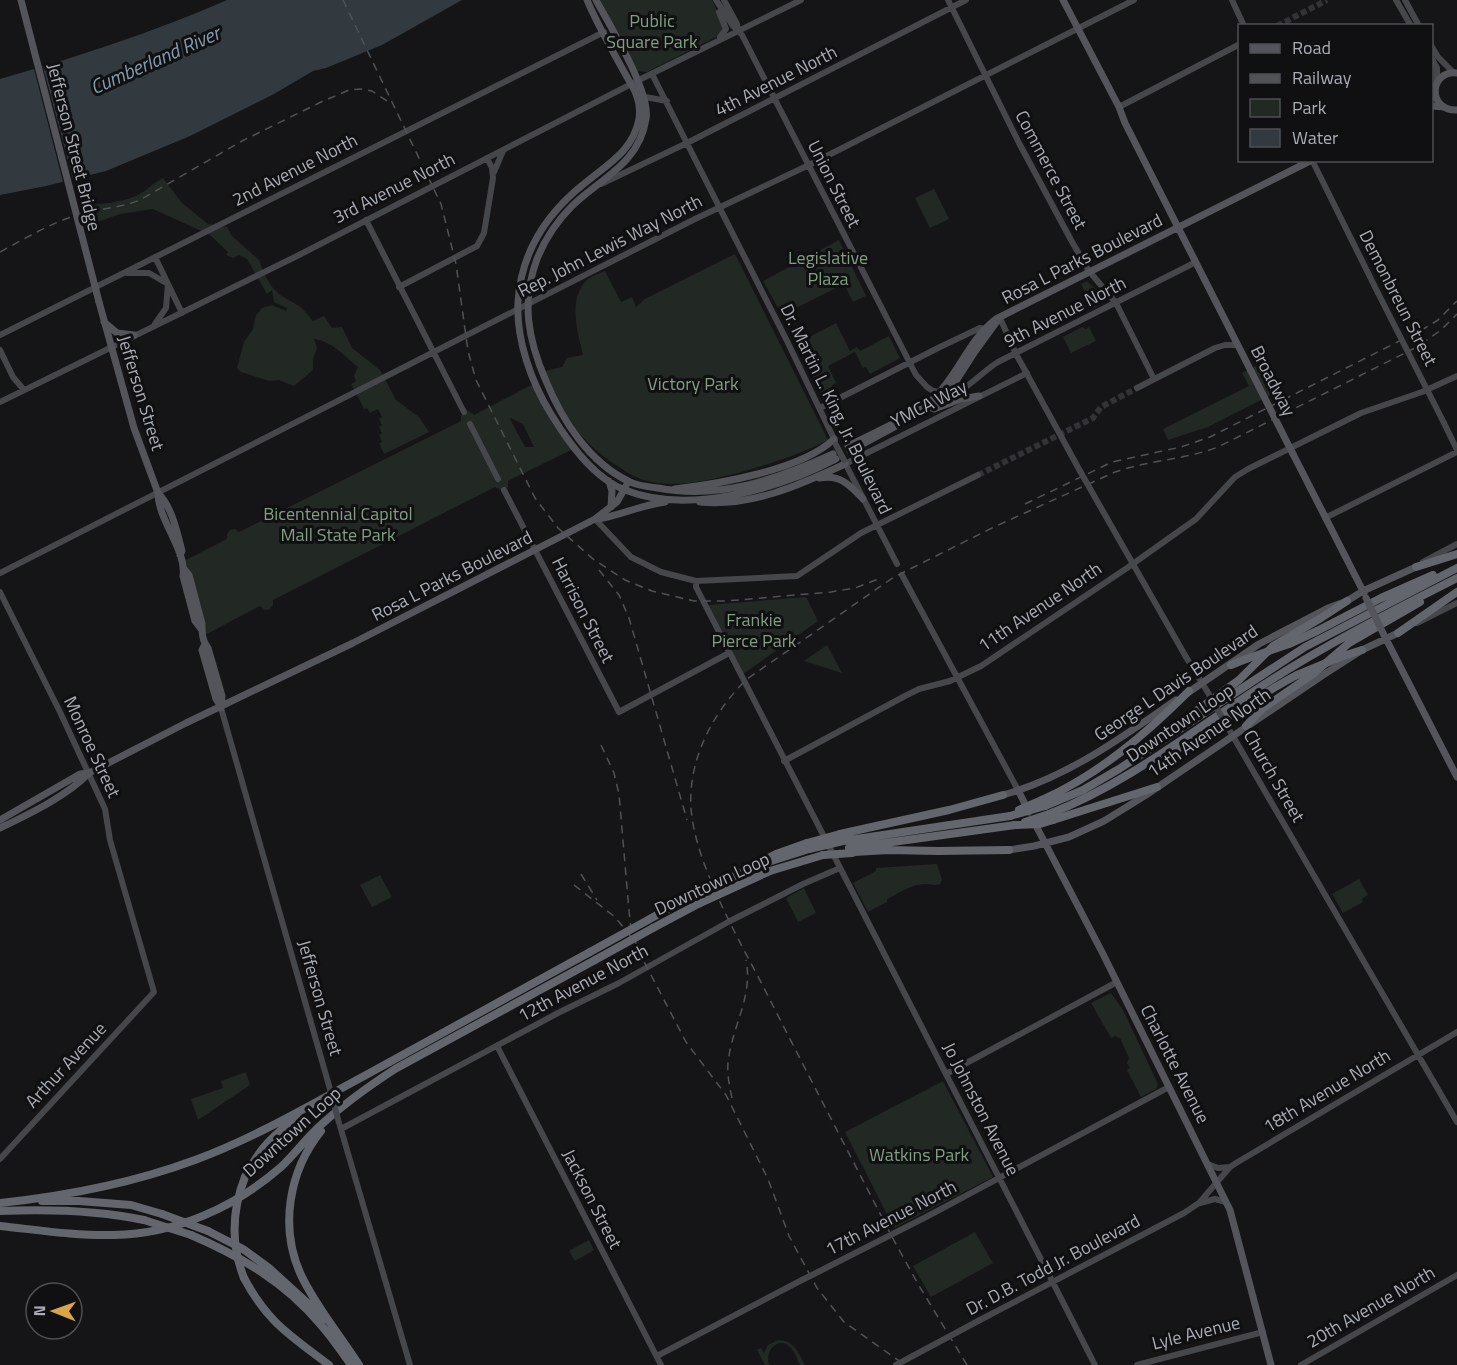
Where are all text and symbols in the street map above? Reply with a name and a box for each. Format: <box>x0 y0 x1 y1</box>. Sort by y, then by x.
park label: Public Square Park <box>606 7 698 55</box>
water label: Cumberland River <box>85 16 227 102</box>
legend <box>1238 24 1433 162</box>
text: Road <box>1292 34 1331 61</box>
street label: 4th Avenue North <box>710 38 842 123</box>
street label: Jefferson Street Bridge <box>41 60 108 234</box>
text: Railway <box>1292 64 1352 91</box>
text: Park <box>1292 94 1327 121</box>
street label: Commerce Street <box>1009 105 1095 235</box>
text: Water <box>1292 124 1338 151</box>
street label: 2nd Avenue North <box>227 126 362 213</box>
street label: Union Street <box>801 135 868 233</box>
street label: 3rd Avenue North <box>328 145 459 230</box>
street label: Rep. John Lewis Way North <box>513 187 707 304</box>
street label: Rosa L Parks Boulevard <box>997 206 1167 311</box>
street label: Demonbreun Street <box>1353 225 1445 371</box>
park label: Legislative Plaza <box>788 244 868 292</box>
street label: 9th Avenue North <box>999 269 1131 354</box>
street label: Dr. Martin L. King, Jr. Boulevard <box>774 299 899 519</box>
street label: Jefferson Street <box>111 332 172 454</box>
street label: Broadway <box>1244 341 1303 421</box>
park label: Victory Park <box>647 370 739 397</box>
street label: YMCA Way <box>886 373 972 434</box>
park label: Bicentennial Capitol Mall State Park <box>263 500 413 548</box>
street label: Rosa L Parks Boulevard <box>367 523 537 628</box>
street label: Harrison Street <box>545 552 622 668</box>
street label: 11th Avenue North <box>972 555 1107 658</box>
park label: Frankie Pierce Park <box>712 606 797 654</box>
street label: George L Davis Boulevard <box>1088 618 1263 748</box>
street label: Downtown Loop <box>1121 677 1239 769</box>
street label: 14th Avenue North <box>1141 681 1276 784</box>
street label: Monroe Street <box>57 692 128 803</box>
street label: Church Street <box>1237 724 1312 828</box>
street label: Downtown Loop <box>650 845 774 922</box>
street label: Jefferson Street <box>291 937 350 1060</box>
street label: 12th Avenue North <box>513 937 653 1028</box>
street label: Charlotte Avenue <box>1134 1000 1217 1128</box>
street label: Arthur Avenue <box>19 1016 113 1114</box>
street label: Jo Johnston Avenue <box>936 1037 1027 1180</box>
street label: 18th Avenue North <box>1258 1042 1395 1139</box>
street label: Downtown Loop <box>236 1080 347 1183</box>
park label: Watkins Park <box>869 1141 969 1168</box>
street label: Jackson Street <box>556 1144 629 1254</box>
street label: 17th Avenue North <box>820 1173 961 1262</box>
street label: Dr. D.B. Todd Jr. Boulevard <box>961 1207 1145 1322</box>
street label: 20th Avenue North <box>1302 1259 1440 1354</box>
north arrow <box>24 1281 84 1341</box>
text: N <box>27 1305 51 1316</box>
street label: Lyle Avenue <box>1149 1309 1243 1357</box>

